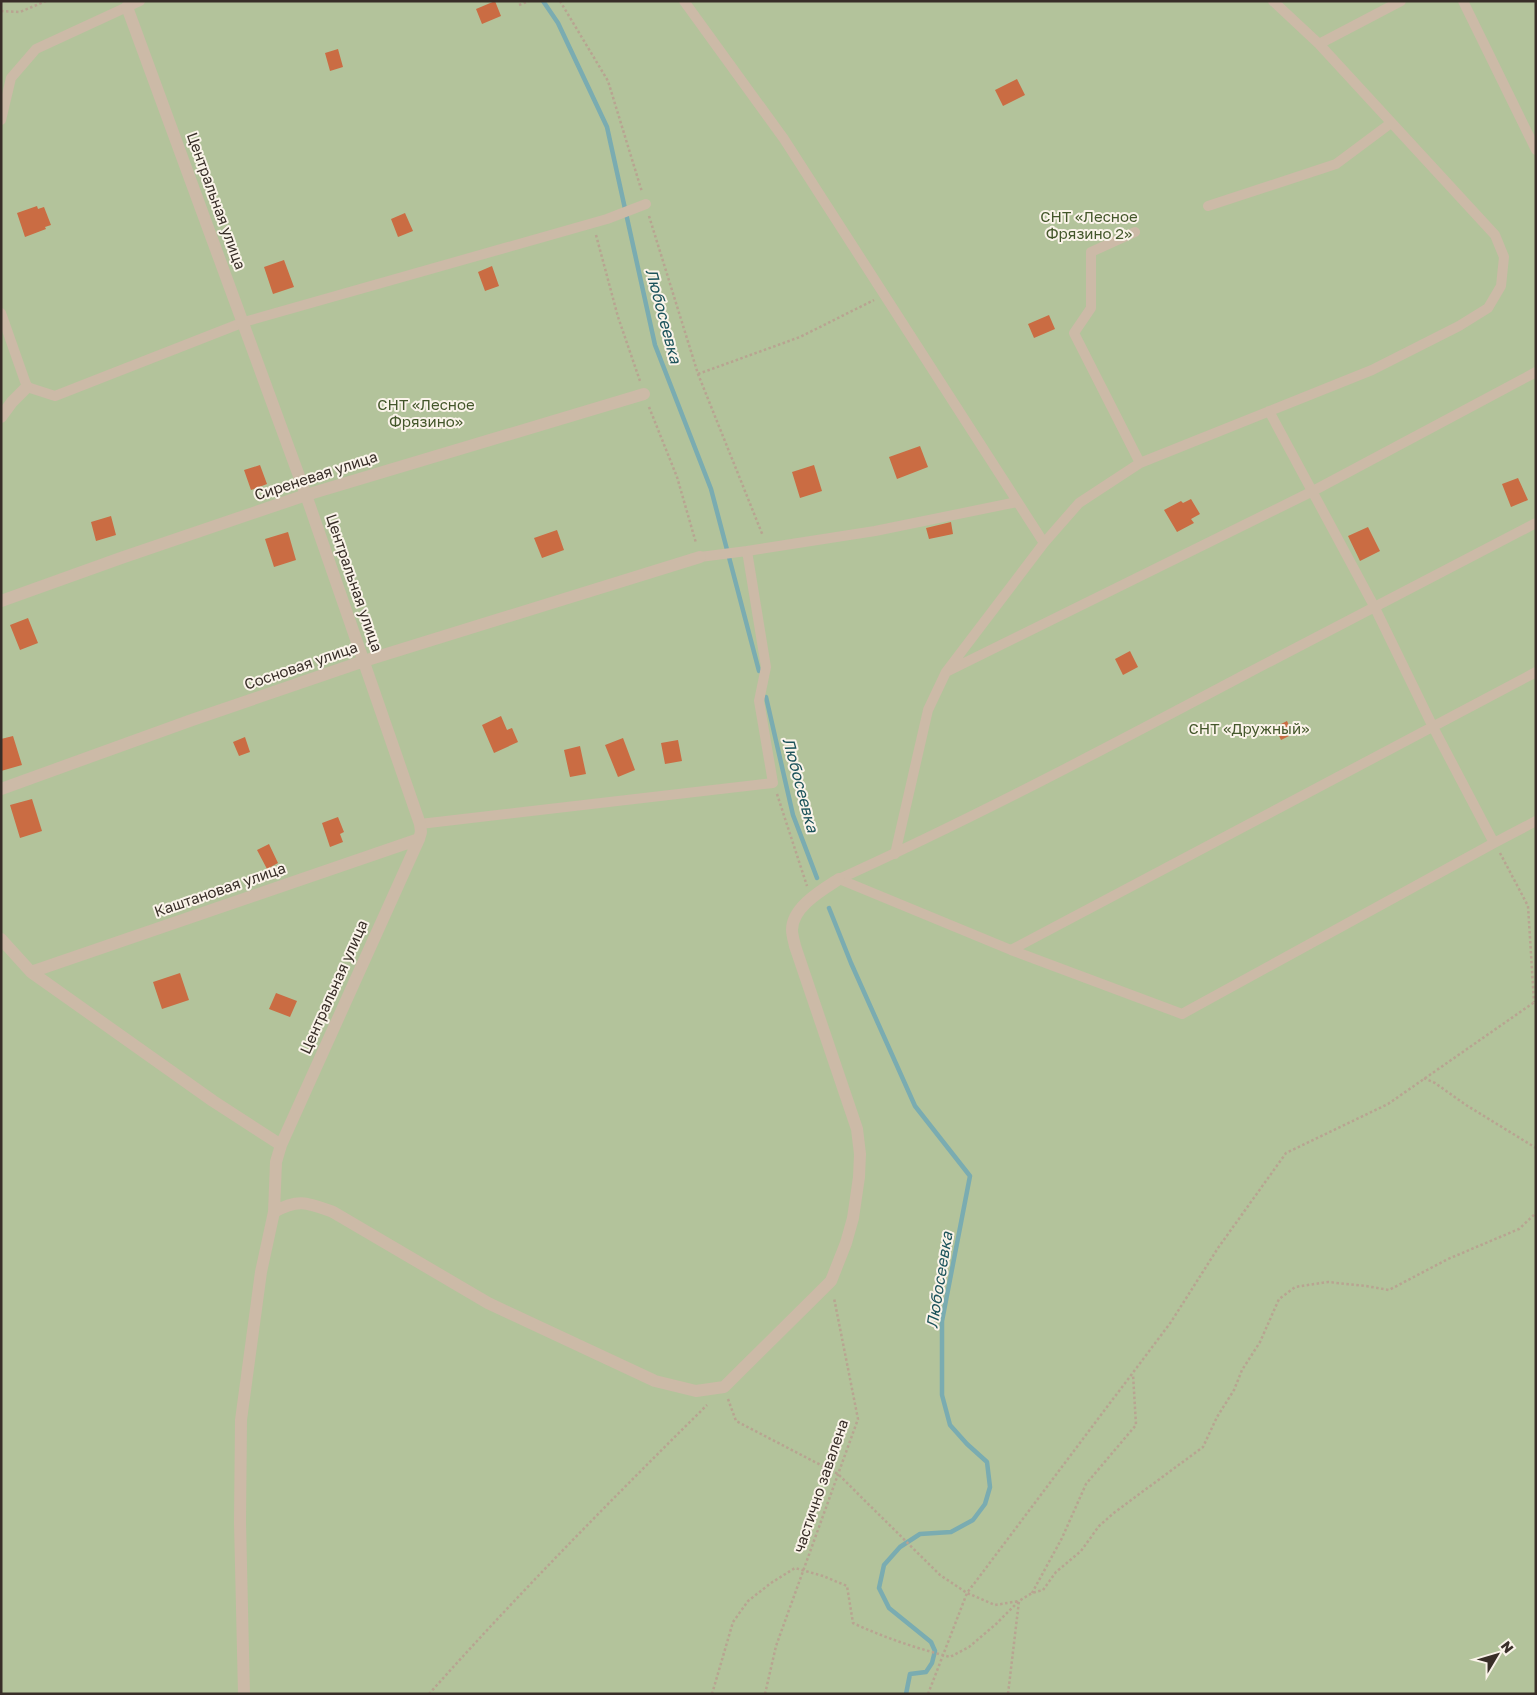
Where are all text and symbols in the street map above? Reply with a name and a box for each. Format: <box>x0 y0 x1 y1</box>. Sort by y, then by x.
street label: Центральная улица <box>184 130 250 272</box>
park label: СНТ «Лесное Фрязино 2» <box>1040 207 1138 242</box>
water label: Любосеевка <box>642 266 687 367</box>
park label: СНТ «Лесное Фрязино» <box>377 395 475 430</box>
street label: Сиреневая улица <box>252 447 379 503</box>
street label: Центральная улица <box>323 511 387 654</box>
street label: Сосновая улица <box>242 637 360 693</box>
park label: СНТ «Дружный» <box>1189 719 1309 737</box>
water label: Любосеевка <box>779 735 824 836</box>
street label: Каштановая улица <box>152 858 288 920</box>
street label: Центральная улица <box>295 917 371 1056</box>
water label: Любосеевка <box>922 1229 957 1330</box>
street label: частично завалена <box>789 1417 851 1555</box>
north arrow <box>1472 1630 1522 1680</box>
text: N <box>1498 1637 1518 1656</box>

